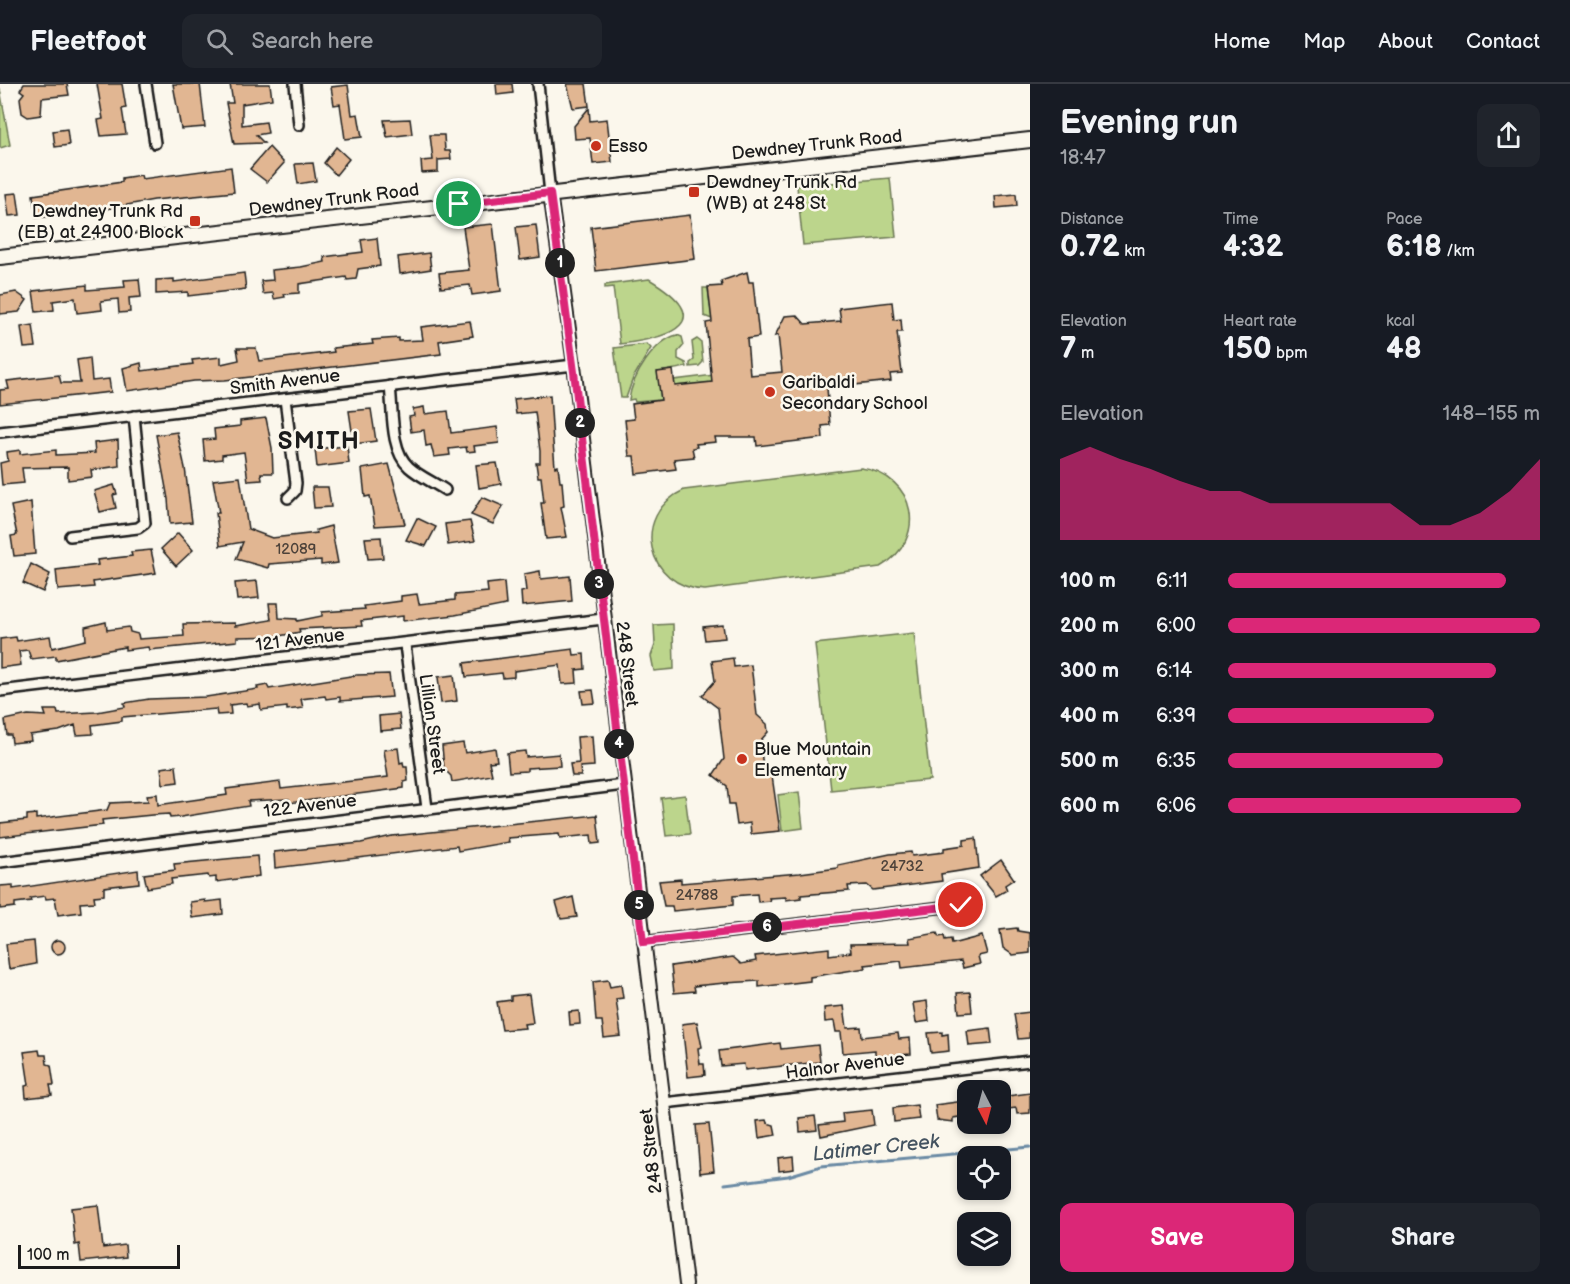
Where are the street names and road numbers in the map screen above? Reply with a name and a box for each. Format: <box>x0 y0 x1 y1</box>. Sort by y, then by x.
street label: Dewdney Trunk Road <box>731 126 903 164</box>
street label: Dewdney Trunk Road <box>248 179 420 221</box>
street label: Smith Avenue <box>229 365 342 399</box>
street label: 248 Street <box>611 620 643 708</box>
street label: 121 Avenue <box>254 624 346 656</box>
street label: Lillian Street <box>415 672 449 776</box>
street label: 122 Avenue <box>262 790 358 822</box>
street label: Halnor Avenue <box>784 1048 906 1084</box>
street label: 248 Street <box>635 1107 667 1195</box>

